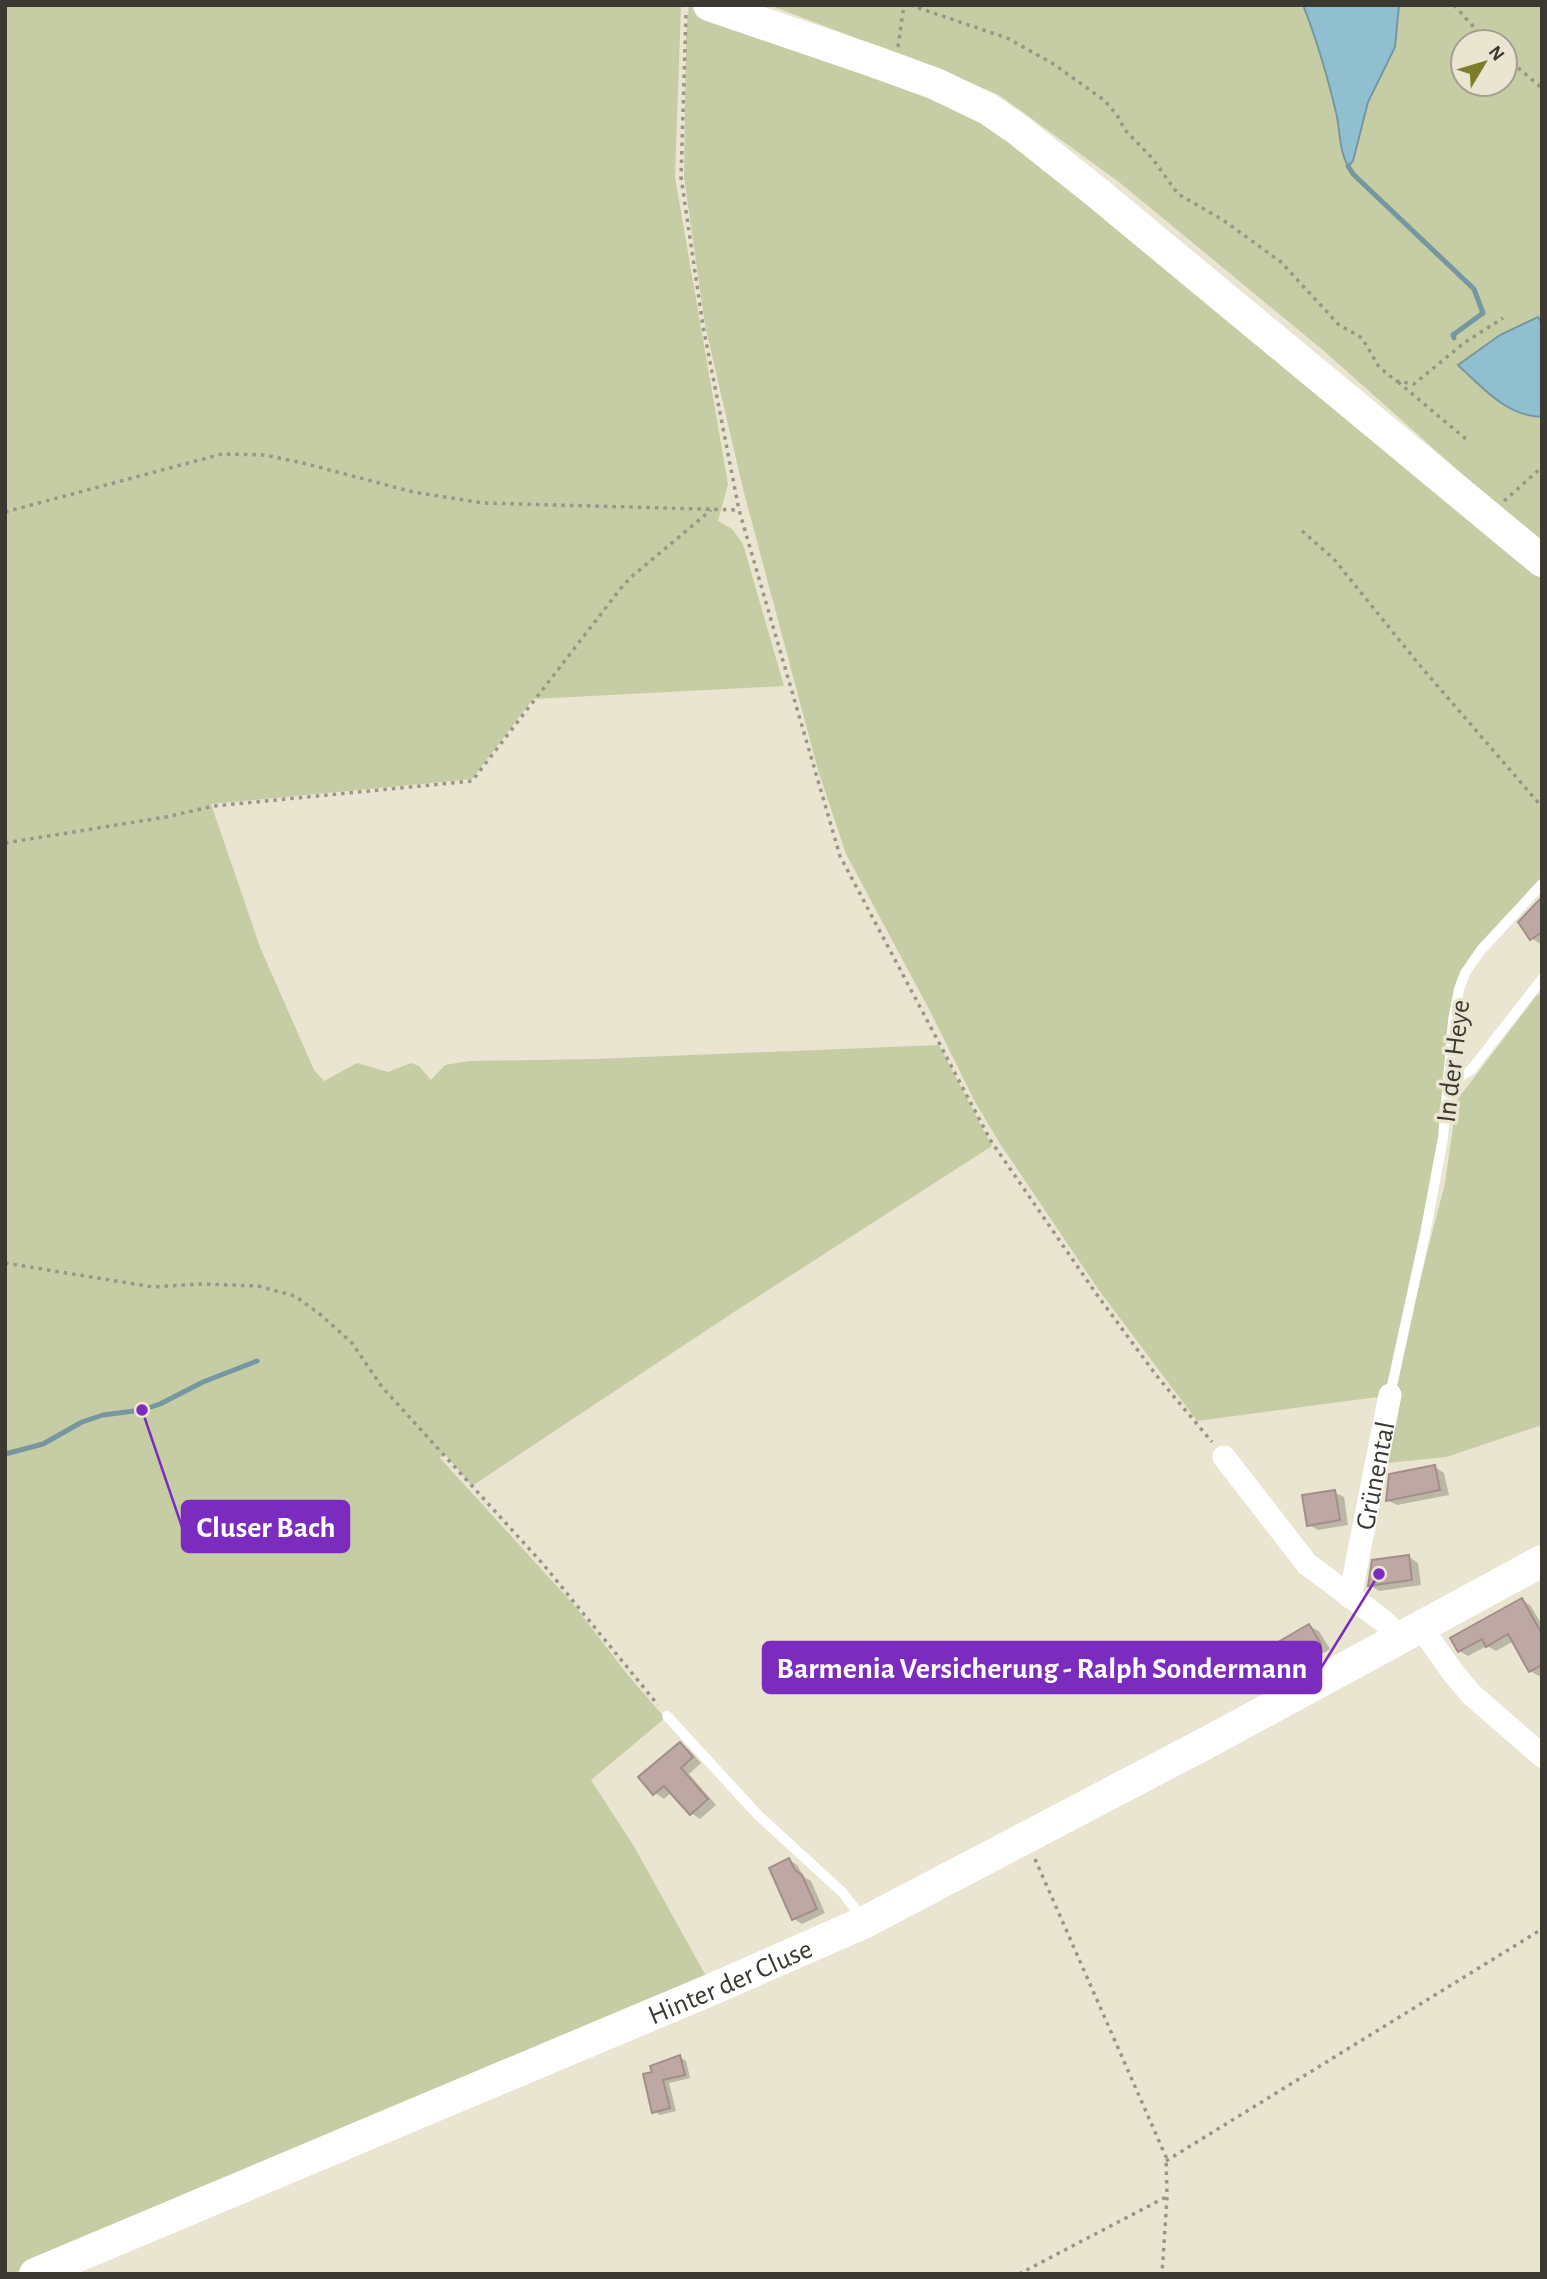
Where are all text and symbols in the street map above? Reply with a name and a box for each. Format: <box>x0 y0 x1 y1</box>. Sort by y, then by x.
north arrow <box>1449 28 1519 98</box>
text: N <box>1485 42 1508 65</box>
street label: In der Heye <box>1433 998 1475 1124</box>
street label: Grünental <box>1352 1419 1400 1532</box>
callout: Cluser Bach <box>182 1501 349 1552</box>
text: Cluser Bach <box>196 1513 336 1543</box>
callout: Barmenia Versicherung - Ralph Sondermann <box>763 1642 1321 1693</box>
text: Barmenia Versicherung - Ralph Sondermann <box>777 1654 1307 1684</box>
street label: Hinter der Cluse <box>644 1935 817 2030</box>

